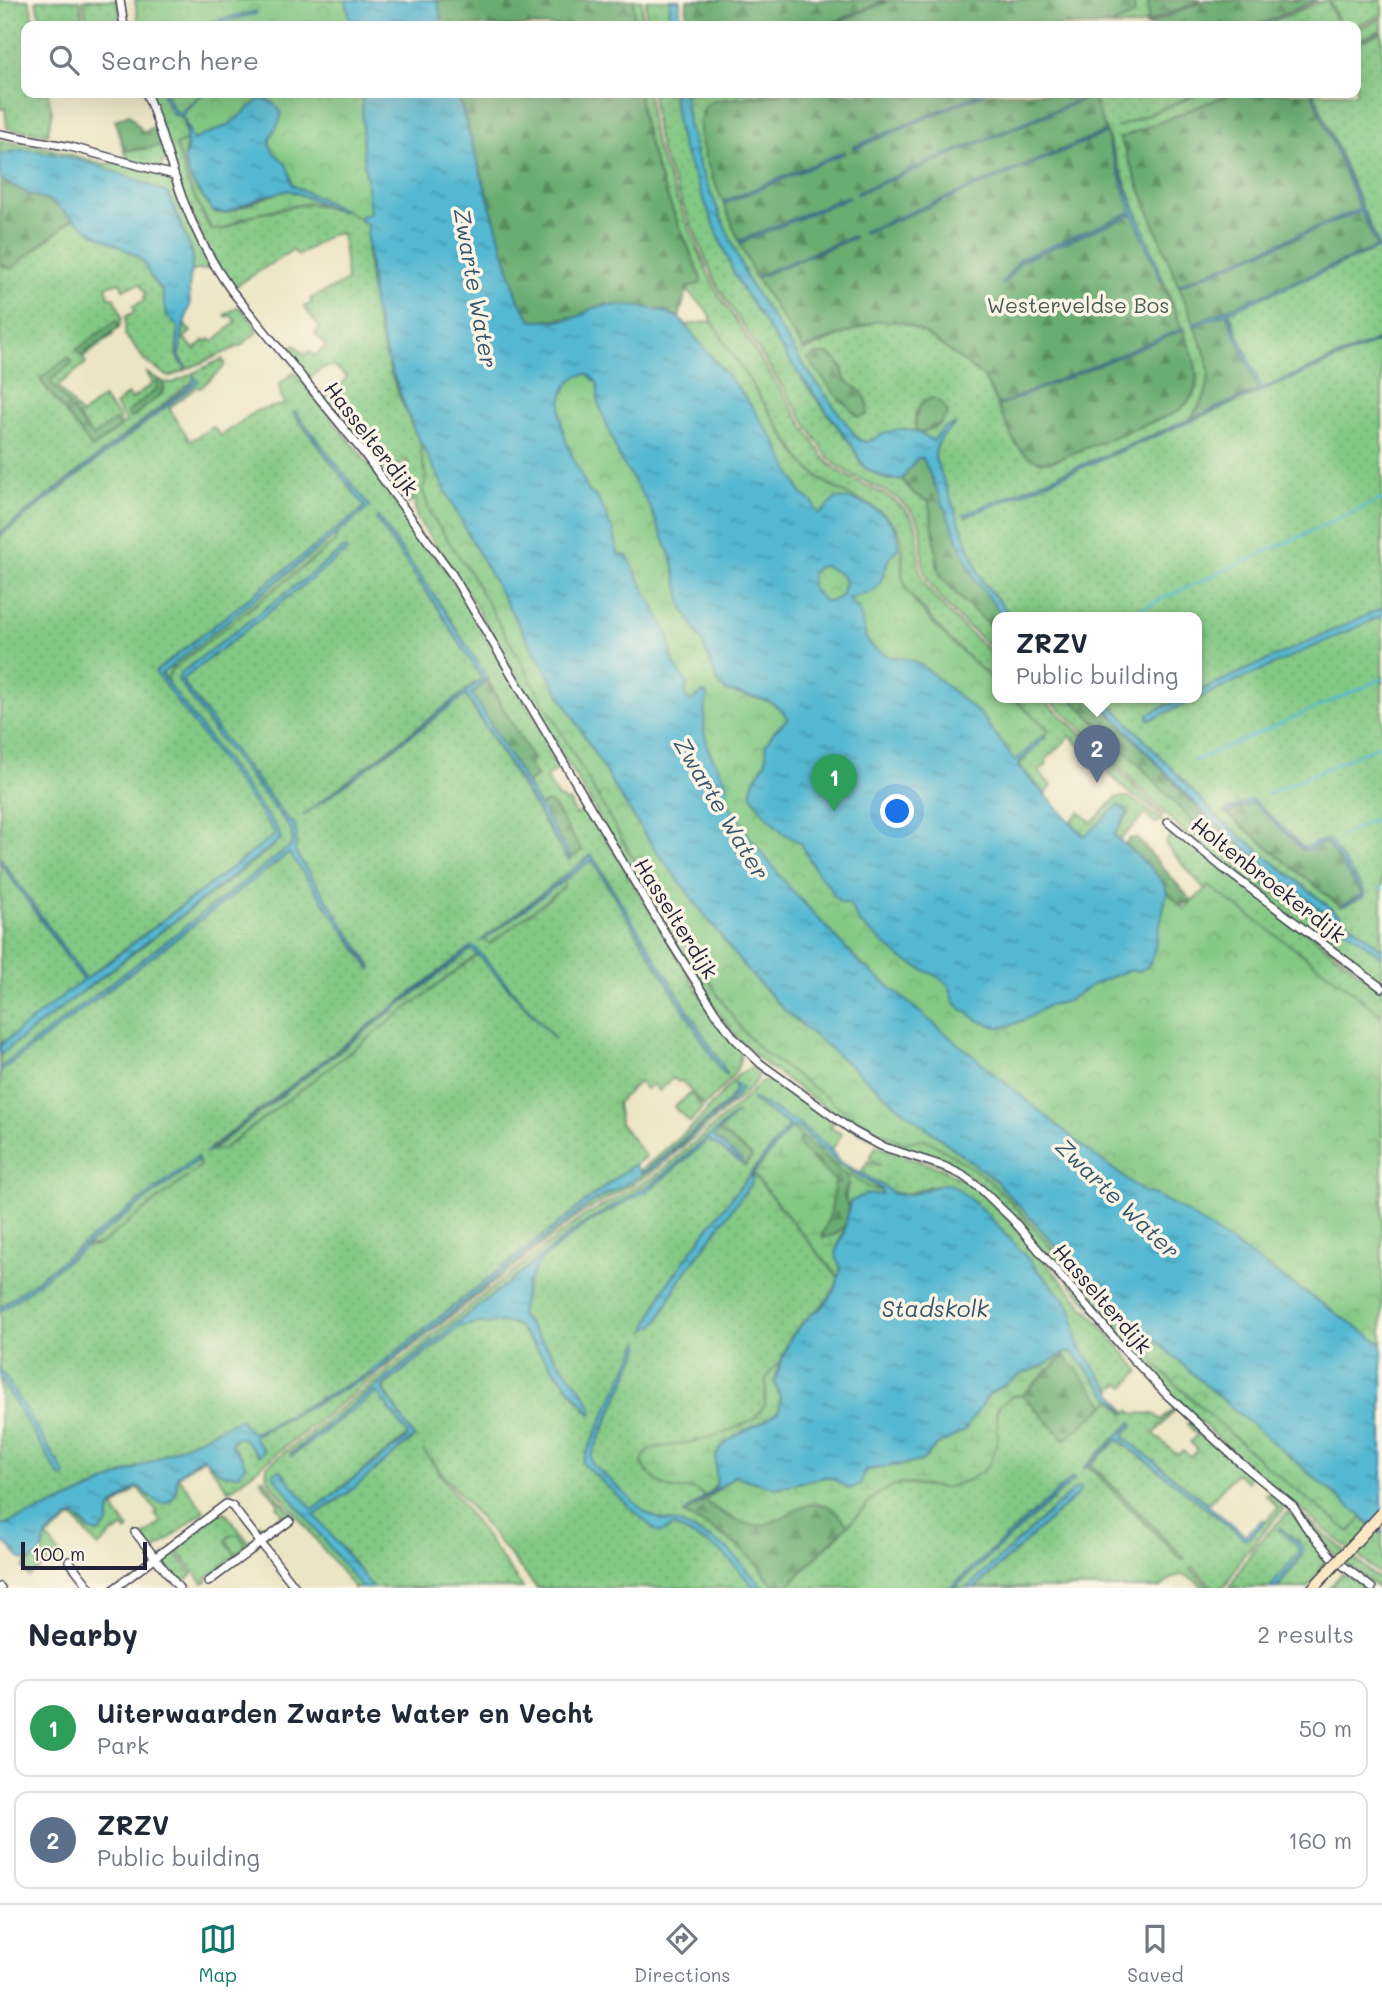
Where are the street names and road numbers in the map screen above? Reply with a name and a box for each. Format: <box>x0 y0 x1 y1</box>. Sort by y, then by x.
street label: Hasselterdijk <box>319 376 425 500</box>
street label: Holtenbroekerdijk <box>1186 810 1352 948</box>
street label: Hasselterdijk <box>629 853 725 983</box>
street label: Hasselterdijk <box>1048 1237 1158 1359</box>

